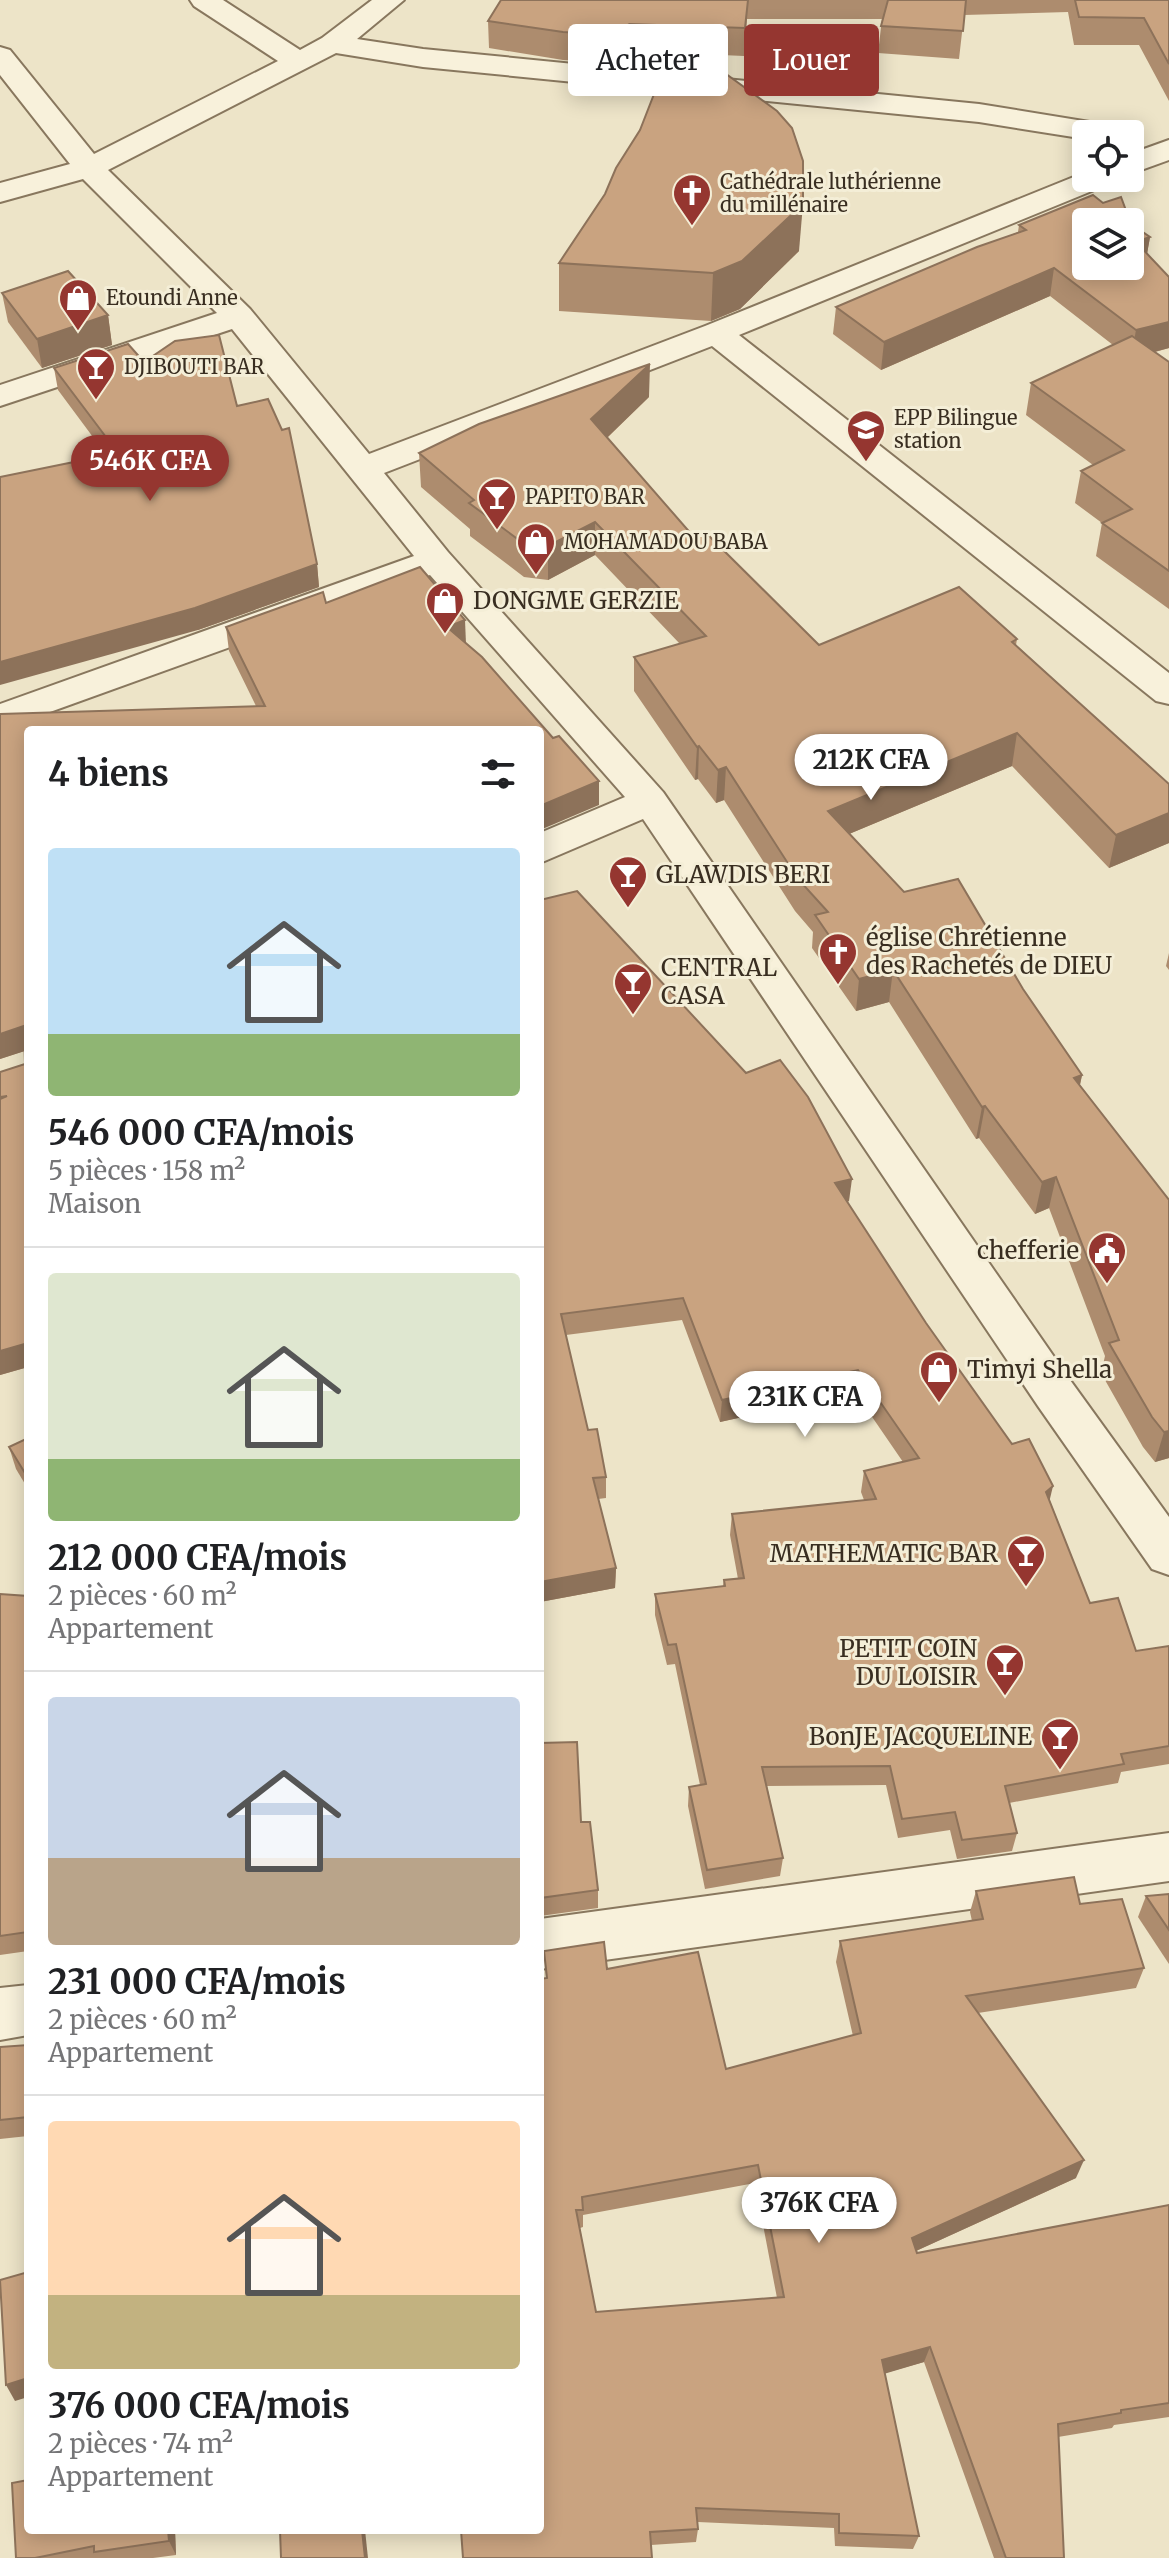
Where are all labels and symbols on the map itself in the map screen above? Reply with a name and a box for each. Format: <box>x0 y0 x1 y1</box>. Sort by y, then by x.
place label: Cathédrale luthérienne du millénaire <box>720 169 941 217</box>
church icon: Cathédrale luthérienne du millénaire <box>671 172 713 227</box>
shop icon: Etoundi Anne <box>57 277 99 332</box>
place label: Etoundi Anne <box>106 285 238 310</box>
bar icon: DJIBOUTI BAR <box>75 346 117 401</box>
place label: DJIBOUTI BAR <box>124 354 264 379</box>
place label: EPP Bilingue station <box>894 405 1017 453</box>
school or university icon: EPP Bilingue station <box>845 408 887 463</box>
pin: 546K CFA <box>67 435 233 503</box>
bar icon: PAPITO BAR <box>476 476 518 531</box>
place label: PAPITO BAR <box>525 484 645 509</box>
shop icon: MOHAMADOU BABA <box>515 521 557 576</box>
place label: MOHAMADOU BABA <box>564 529 769 554</box>
shop icon: DONGME GERZIE <box>424 580 466 635</box>
place label: DONGME GERZIE <box>473 585 679 616</box>
pin: 212K CFA <box>788 734 954 802</box>
bar icon: GLAWDIS BERI <box>607 854 649 909</box>
place label: GLAWDIS BERI <box>656 859 830 890</box>
place label: église Chrétienne des Rachetés de DIEU <box>866 922 1112 981</box>
church icon: église Chrétienne des Rachetés de DIEU <box>817 931 859 986</box>
place label: CENTRAL CASA <box>661 952 777 1011</box>
bar icon: CENTRAL CASA <box>612 961 654 1016</box>
public building icon: chefferie <box>1086 1230 1128 1285</box>
place label: chefferie <box>977 1235 1079 1266</box>
shop icon: Timyi Shella <box>918 1349 960 1404</box>
place label: Timyi Shella <box>967 1354 1112 1385</box>
pin: 231K CFA <box>722 1371 888 1439</box>
bar icon: MATHEMATIC BAR <box>1005 1533 1047 1588</box>
place label: MATHEMATIC BAR <box>770 1538 998 1569</box>
place label: PETIT COIN DU LOISIR <box>839 1633 977 1692</box>
bar icon: PETIT COIN DU LOISIR <box>984 1642 1026 1697</box>
bar icon: BonJE JACQUELINE <box>1039 1716 1081 1771</box>
place label: BonJE JACQUELINE <box>809 1721 1033 1752</box>
pin: 376K CFA <box>736 2177 902 2245</box>

